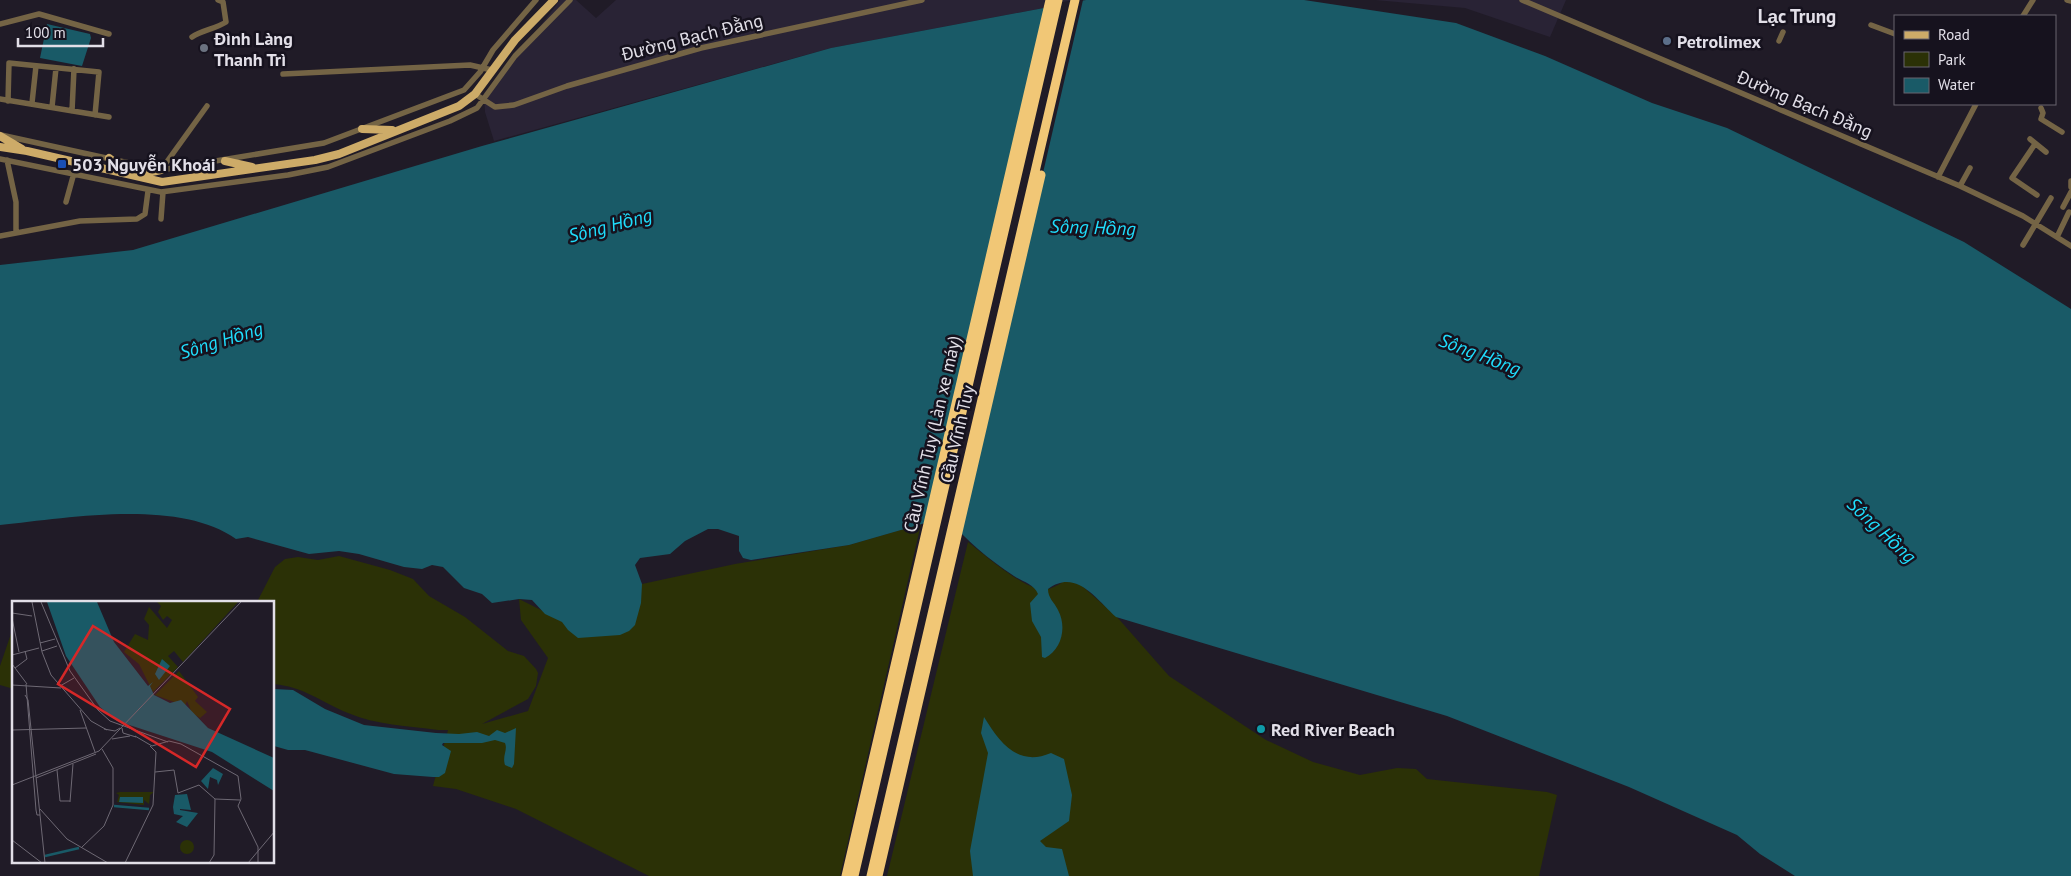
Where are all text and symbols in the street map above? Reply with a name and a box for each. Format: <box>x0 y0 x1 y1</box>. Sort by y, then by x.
district label: Lạc Trung <box>1758 4 1836 28</box>
street label: Đường Bạch Đằng <box>618 8 765 66</box>
scale bar <box>18 15 102 47</box>
legend <box>1894 15 2056 105</box>
text: 100 m <box>25 23 66 42</box>
text: Road <box>1938 25 1970 44</box>
place label: Đình Làng Thanh Trì <box>213 27 293 71</box>
place label: Petrolimex <box>1677 30 1761 53</box>
marker: Petrolimex <box>1661 35 1673 47</box>
marker: Đình Làng Thanh Trì <box>198 42 210 54</box>
text: Park <box>1938 50 1966 69</box>
street label: Đường Bạch Đằng <box>1733 65 1876 143</box>
text: Water <box>1938 75 1975 94</box>
place label: 503 Nguyễn Khoái <box>72 153 216 176</box>
marker: 503 Nguyễn Khoái <box>56 158 68 170</box>
water label: Sông Hồng <box>565 202 655 248</box>
water label: Sông Hồng <box>1050 214 1137 241</box>
water label: Sông Hồng <box>176 316 266 364</box>
water label: Sông Hồng <box>1436 327 1525 381</box>
street label: Cầu Vĩnh Tuy (Làn xe máy) <box>899 333 965 535</box>
street label: Cầu Vĩnh Tuy <box>935 383 979 485</box>
water label: Sông Hồng <box>1842 492 1922 568</box>
inset map <box>12 601 275 864</box>
place label: Red River Beach <box>1271 718 1395 741</box>
marker: Red River Beach <box>1255 723 1267 735</box>

